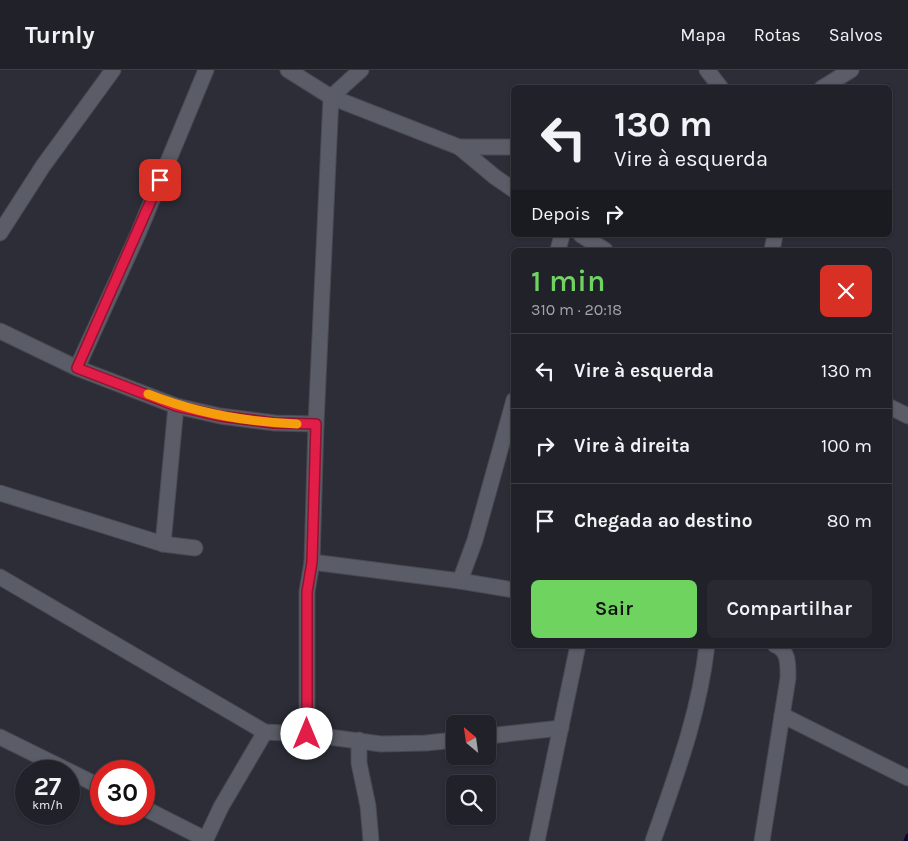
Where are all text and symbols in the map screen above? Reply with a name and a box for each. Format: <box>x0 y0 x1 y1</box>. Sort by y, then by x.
text: Turnly <box>25 21 95 49</box>
text: Mapa <box>680 24 726 46</box>
text: Rotas <box>754 24 801 46</box>
text: Salvos <box>829 24 883 46</box>
text: 130 m <box>614 104 712 145</box>
icon: left <box>531 105 596 170</box>
text: Vire à esquerda <box>614 146 768 172</box>
pin <box>139 159 181 201</box>
icon: arrive <box>146 166 174 194</box>
icon: right <box>600 200 628 228</box>
text: Depois <box>531 203 590 225</box>
text: 1 min <box>531 263 605 299</box>
button: close <box>820 265 872 317</box>
text: 310 m · 20:18 <box>531 300 622 319</box>
icon: left <box>531 357 559 385</box>
text: Vire à esquerda <box>574 360 714 382</box>
text: 130 m <box>821 360 872 382</box>
icon: right <box>531 432 559 460</box>
text: Vire à direita <box>574 435 690 457</box>
text: 100 m <box>821 435 872 457</box>
icon: arrive <box>531 507 559 535</box>
text: Chegada ao destino <box>574 510 752 532</box>
text: 80 m <box>827 510 872 532</box>
button: Sair <box>531 580 697 638</box>
button: Compartilhar <box>707 580 872 638</box>
position arrow <box>280 707 332 759</box>
north arrow <box>446 715 496 765</box>
map controls <box>446 715 496 825</box>
speed limit sign: 30 <box>90 760 155 825</box>
text: 27 <box>34 772 61 801</box>
button: search <box>446 775 496 825</box>
text: km/h <box>32 798 63 812</box>

